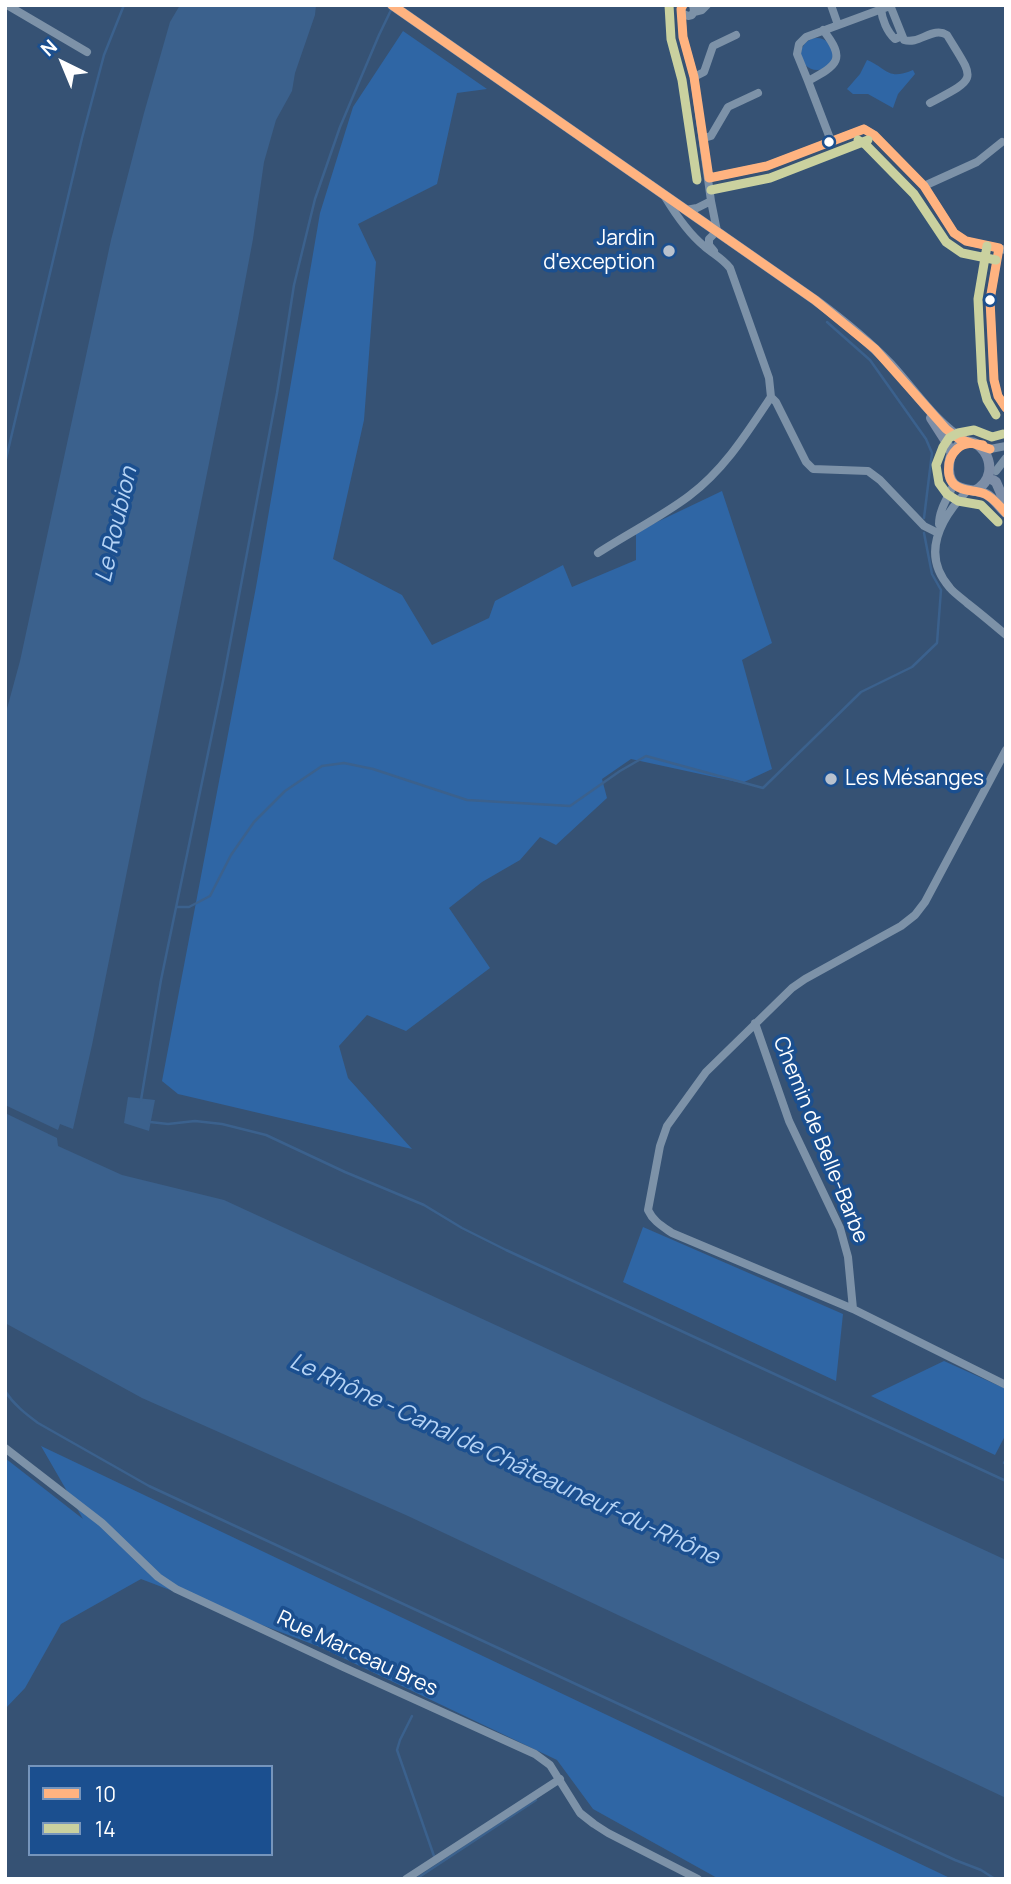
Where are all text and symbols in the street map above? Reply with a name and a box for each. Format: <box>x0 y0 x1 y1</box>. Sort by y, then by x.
north arrow <box>28 28 98 98</box>
text: N <box>35 33 63 62</box>
unlabelled marker <box>822 135 836 149</box>
place label: Jardin d'exception <box>543 226 655 276</box>
marker: Jardin d'exception <box>661 243 677 259</box>
unlabelled marker <box>983 293 997 307</box>
water label: Le Roubion <box>90 465 144 585</box>
place label: Les Mésanges <box>845 766 984 792</box>
marker: Les Mésanges <box>823 771 839 787</box>
street label: Chemin de Belle-Barbe <box>767 1033 873 1247</box>
water label: Le Rhône - Canal de Châteauneuf-du-Rhône <box>285 1348 723 1572</box>
street label: Rue Marceau Bres <box>273 1606 441 1702</box>
legend <box>28 1765 273 1856</box>
text: 10 <box>95 1780 116 1808</box>
text: 14 <box>95 1815 116 1843</box>

